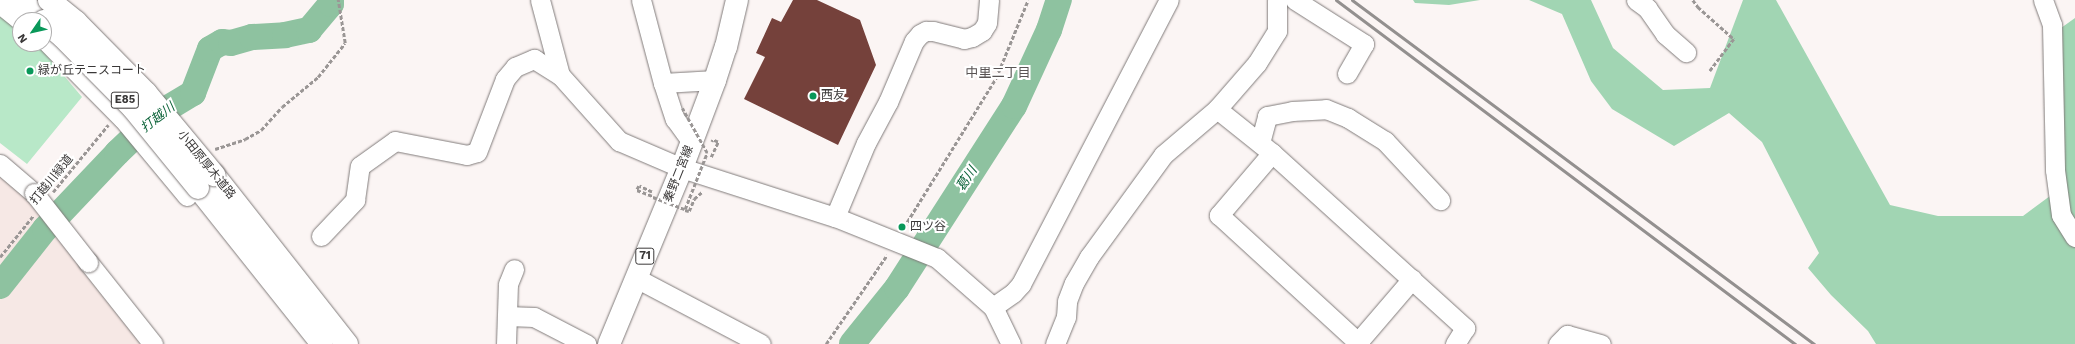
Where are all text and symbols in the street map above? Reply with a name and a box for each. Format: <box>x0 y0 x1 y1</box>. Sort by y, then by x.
north arrow <box>12 12 52 52</box>
text: N <box>15 31 30 45</box>
place label: 緑が丘テニスコート <box>38 64 146 78</box>
district label: 中里二丁目 <box>966 65 1030 81</box>
marker: 緑が丘テニスコート <box>25 66 35 76</box>
place label: 西友 <box>821 89 845 103</box>
road number: E85 <box>110 91 140 109</box>
marker: 西友 <box>808 91 818 101</box>
water label: 打越川 <box>138 100 178 136</box>
street label: 小田原厚木道路 <box>174 128 238 202</box>
street label: 秦野二宮線 <box>661 143 697 205</box>
street label: 打越川緑道 <box>28 152 76 208</box>
water label: 葛川 <box>953 164 981 194</box>
place label: 四ツ谷 <box>910 220 946 234</box>
marker: 四ツ谷 <box>897 222 907 232</box>
road number: 71 <box>635 247 655 265</box>

